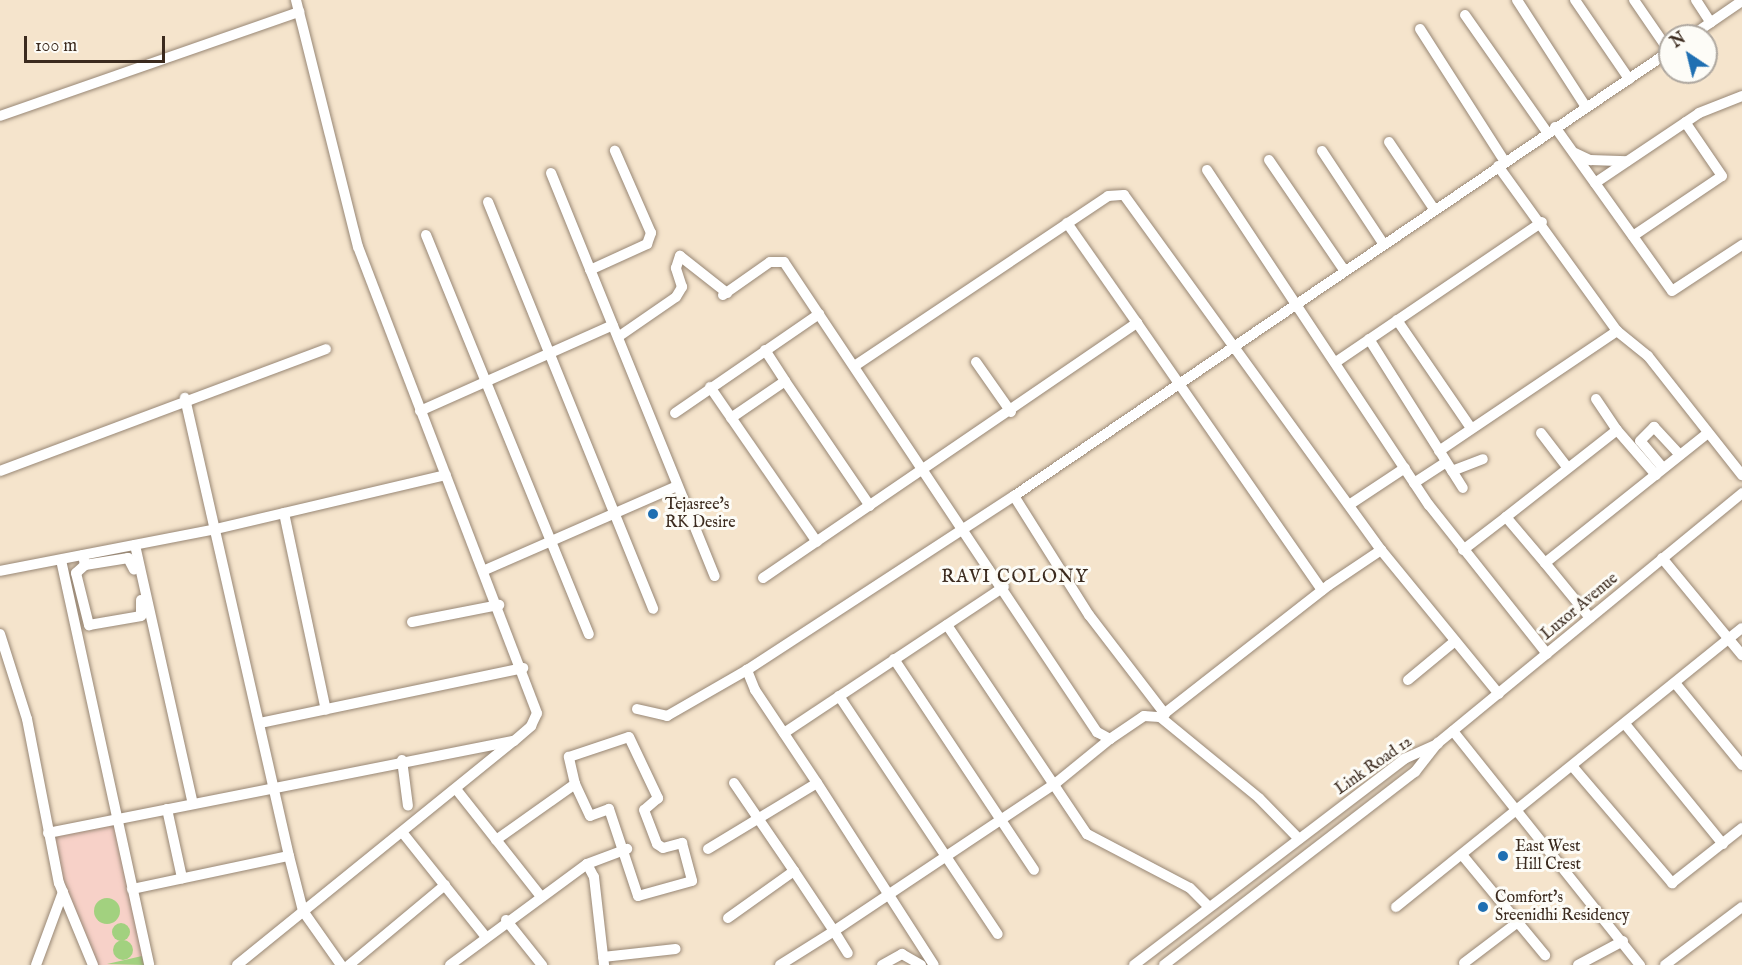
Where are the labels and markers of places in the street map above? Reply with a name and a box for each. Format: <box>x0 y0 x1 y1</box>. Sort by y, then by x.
place label: Tejasree's RK Desire <box>665 495 735 533</box>
marker: Tejasree's RK Desire <box>646 507 660 521</box>
place label: East West Hill Crest <box>1515 837 1581 875</box>
marker: East West Hill Crest <box>1496 849 1510 863</box>
place label: Comfort's Sreenidhi Residency <box>1495 888 1630 926</box>
marker: Comfort's Sreenidhi Residency <box>1476 900 1490 914</box>

